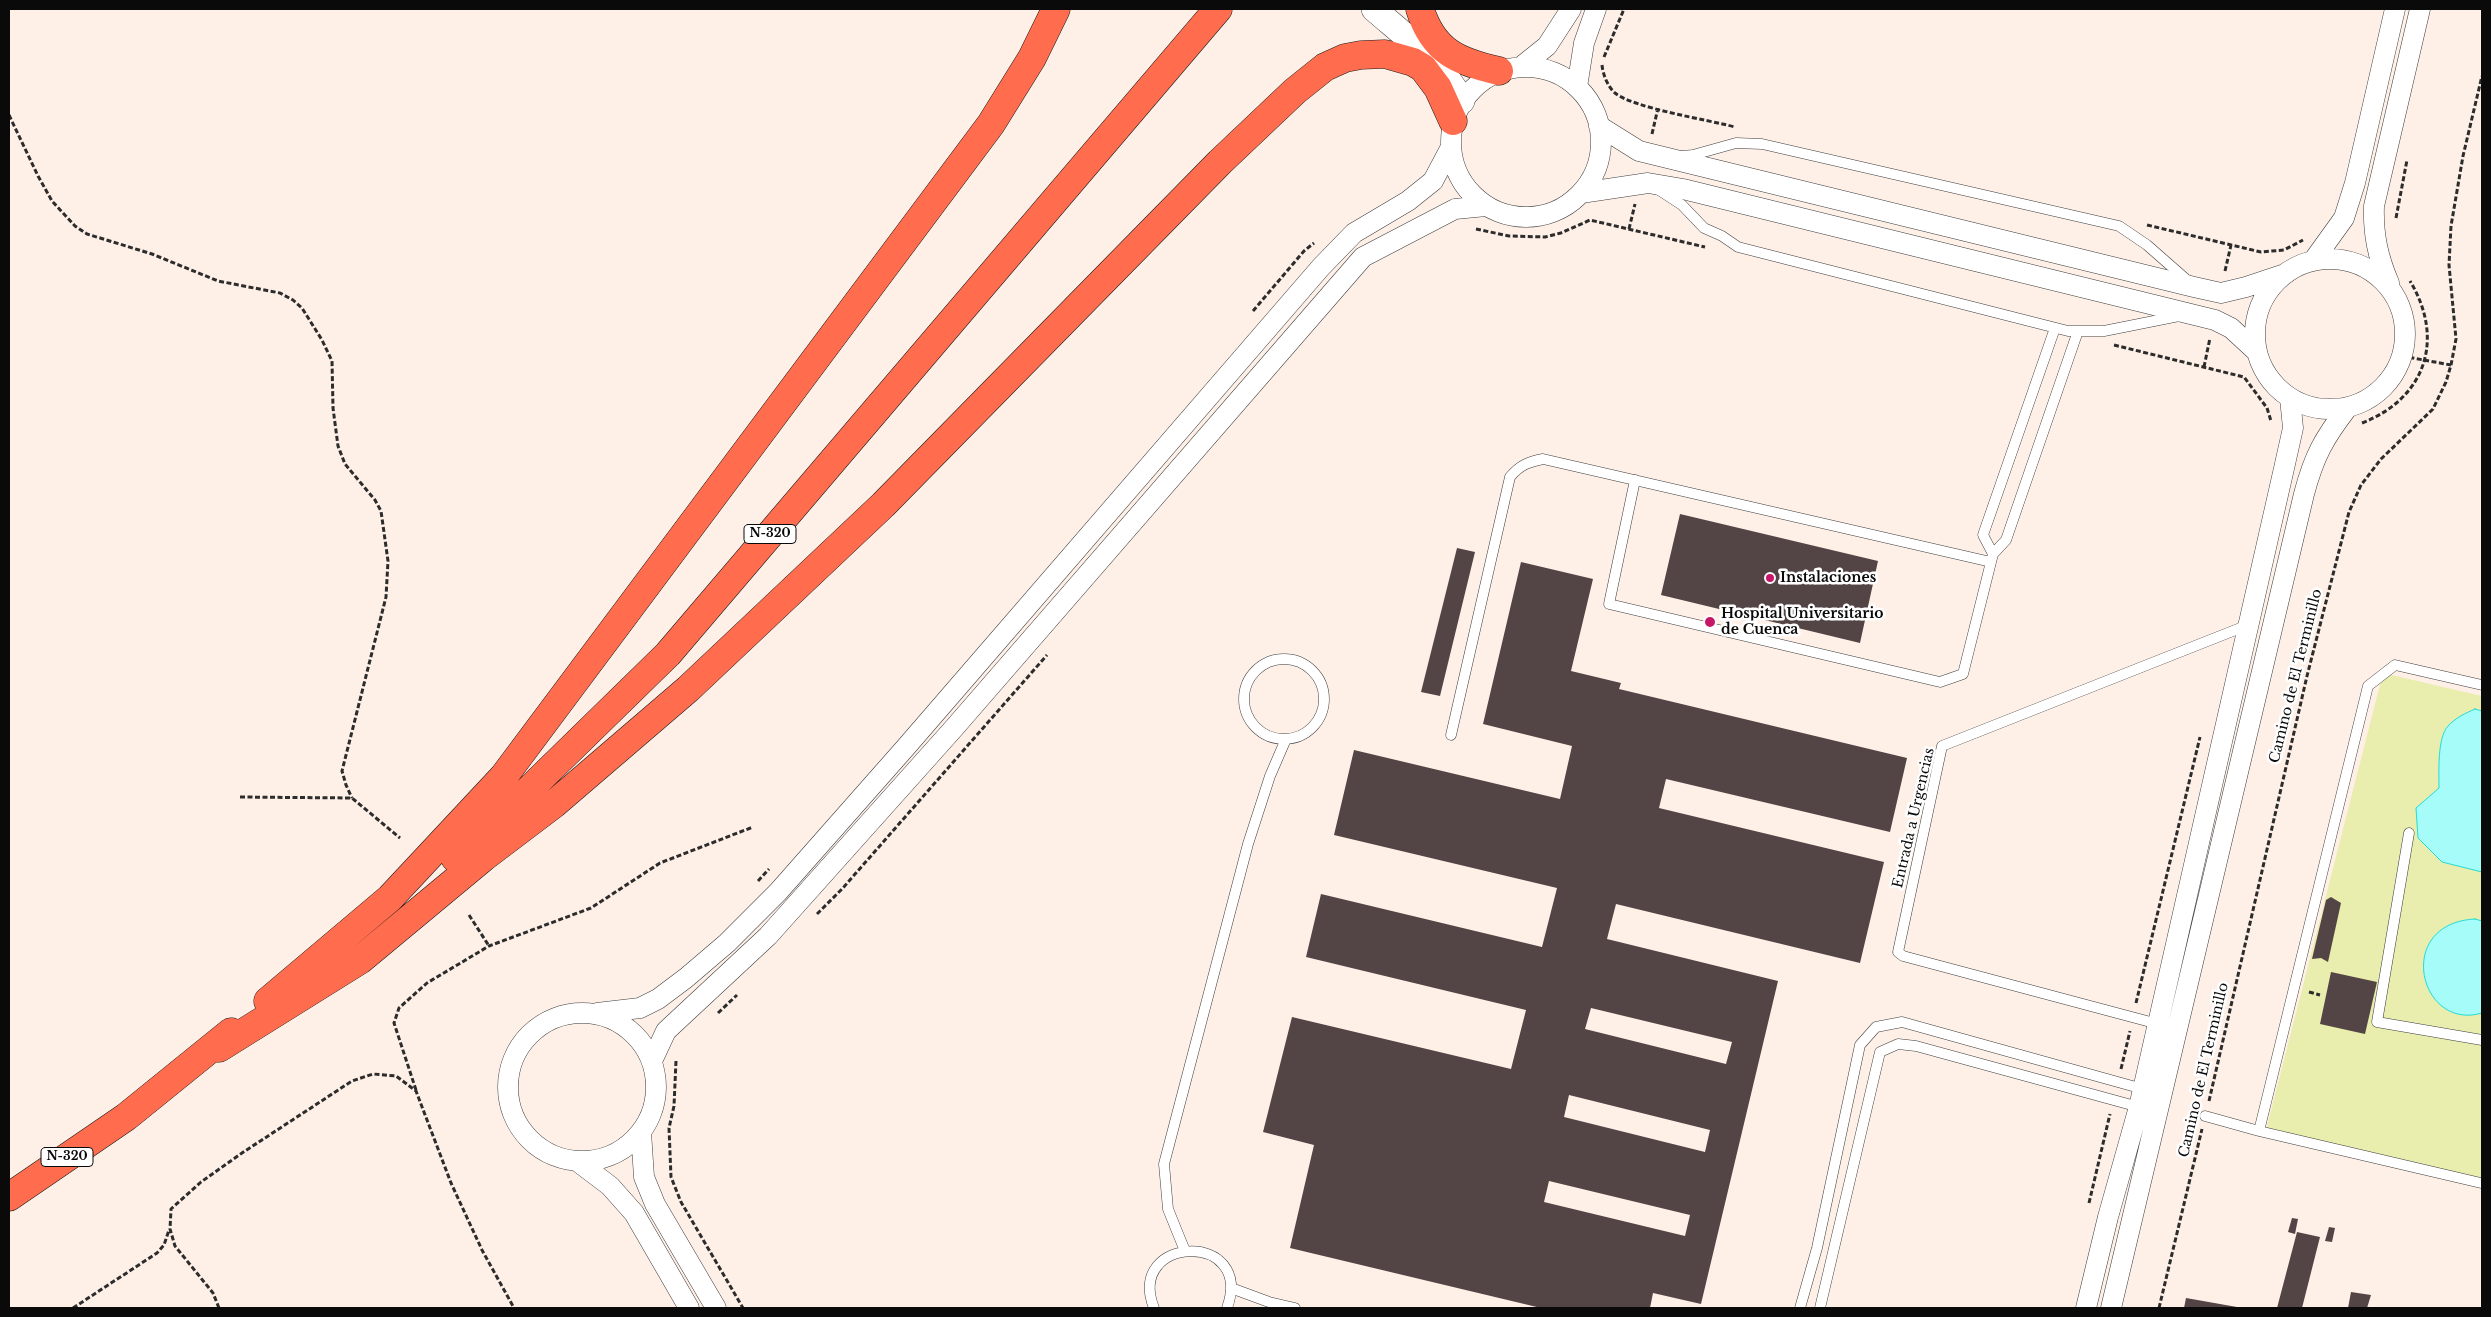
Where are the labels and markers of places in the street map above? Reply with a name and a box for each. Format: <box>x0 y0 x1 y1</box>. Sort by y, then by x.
place label: Instalaciones <box>1780 570 1876 586</box>
marker: Instalaciones <box>1764 572 1776 584</box>
place label: Hospital Universitario de Cuenca <box>1721 606 1883 638</box>
marker: Hospital Universitario de Cuenca <box>1703 615 1717 629</box>

